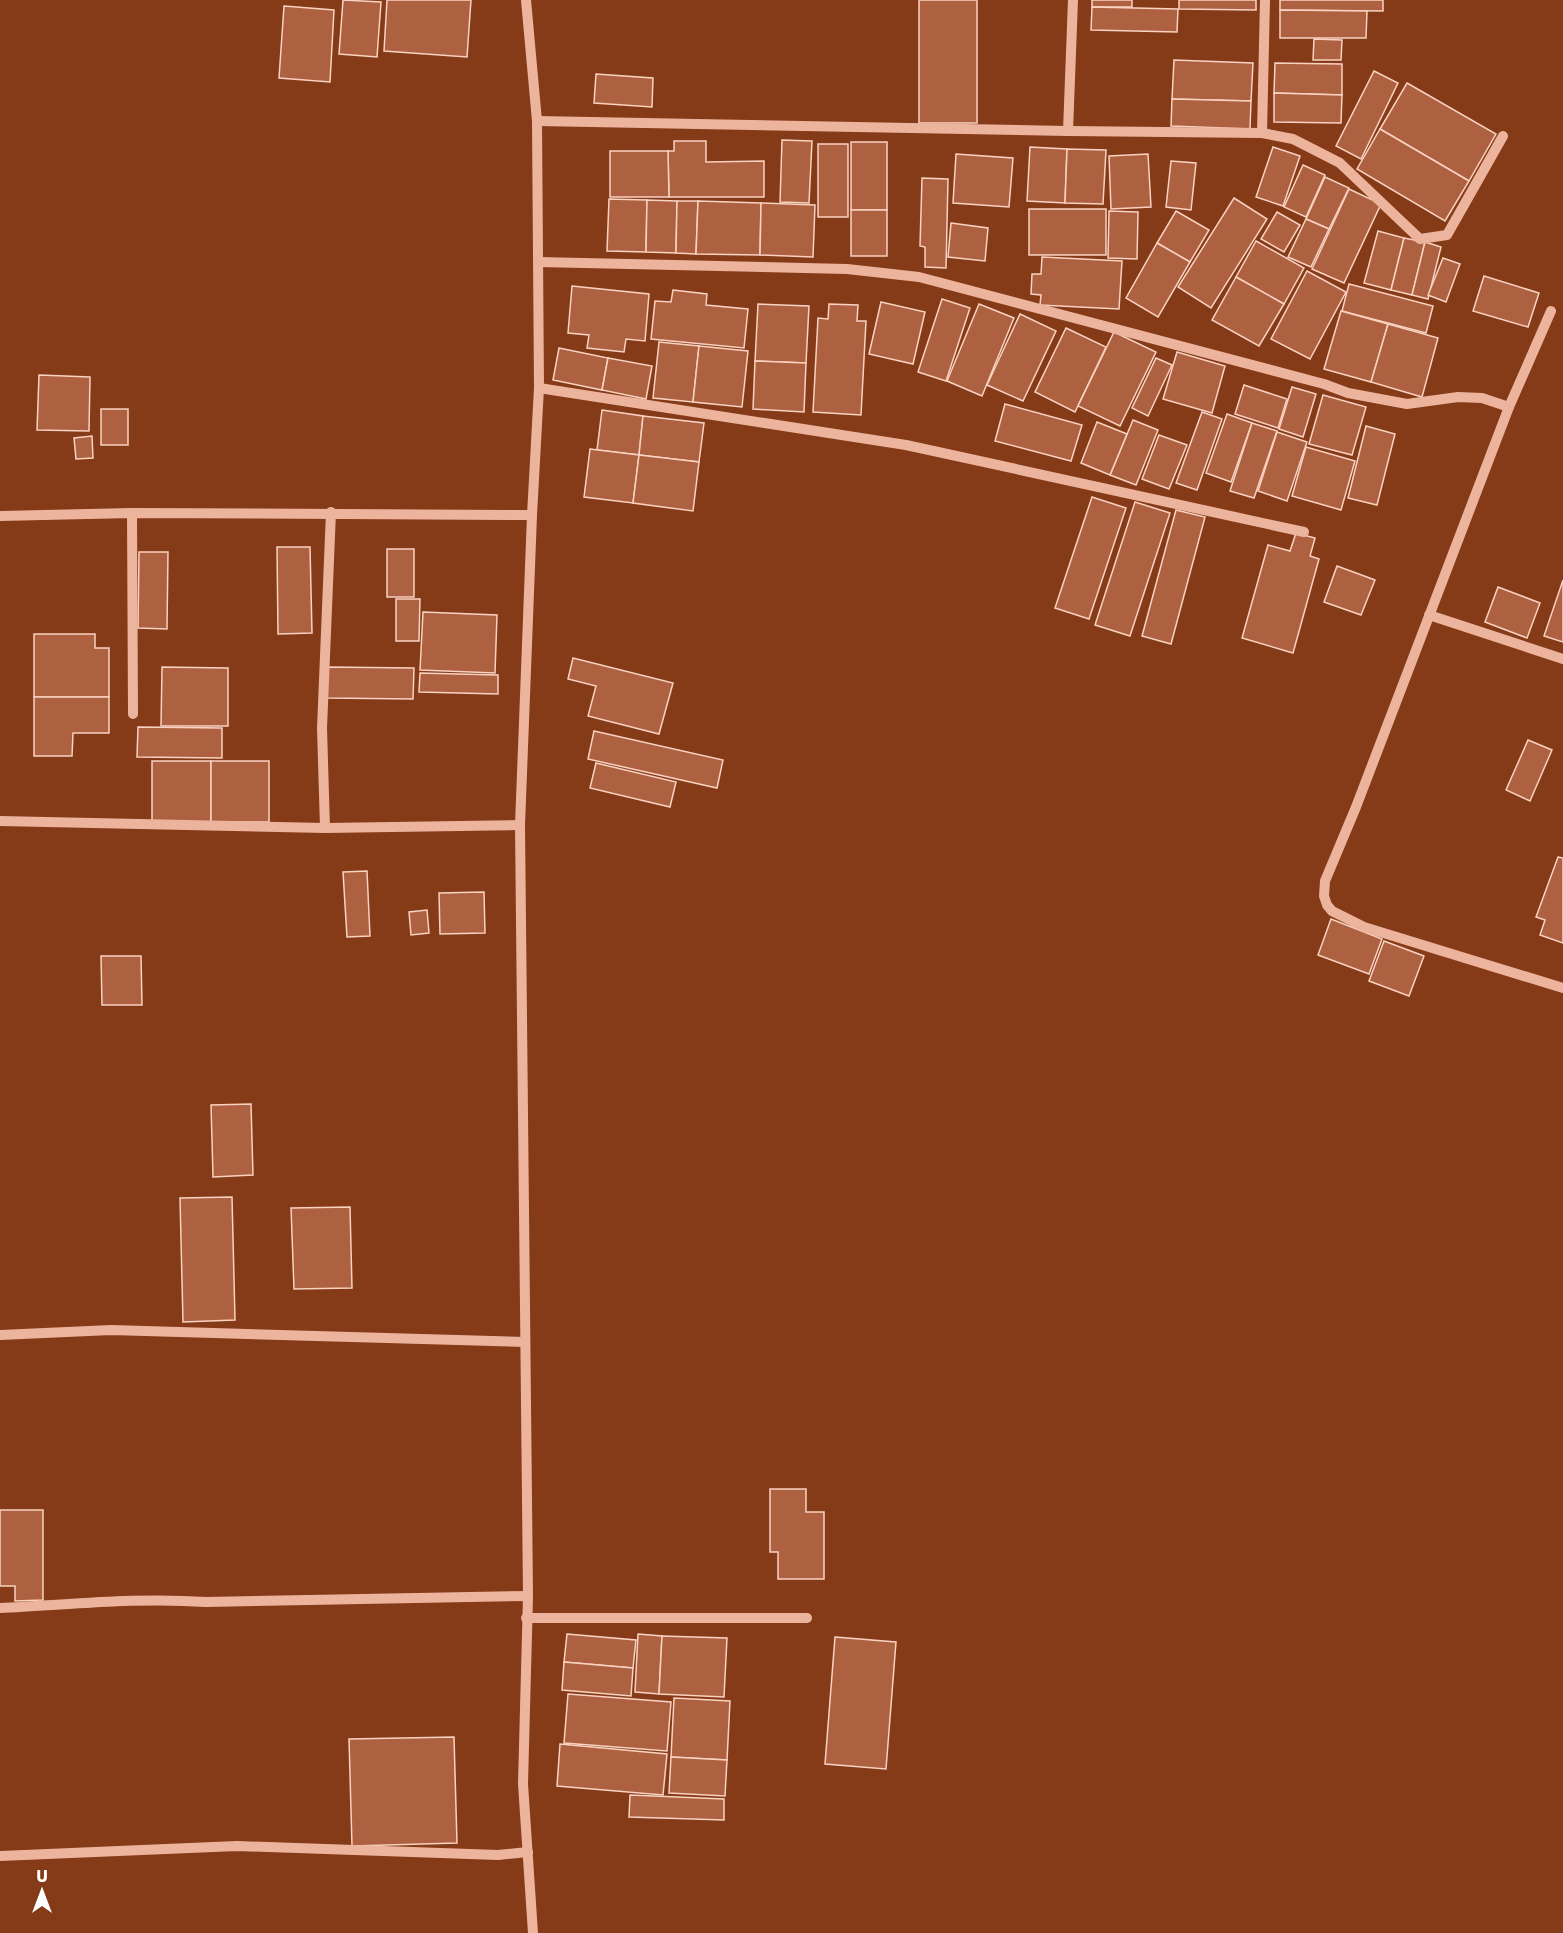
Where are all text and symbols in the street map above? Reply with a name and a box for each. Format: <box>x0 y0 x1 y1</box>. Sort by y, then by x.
north arrow <box>12 1861 72 1921</box>
text: U <box>36 1867 48 1886</box>

